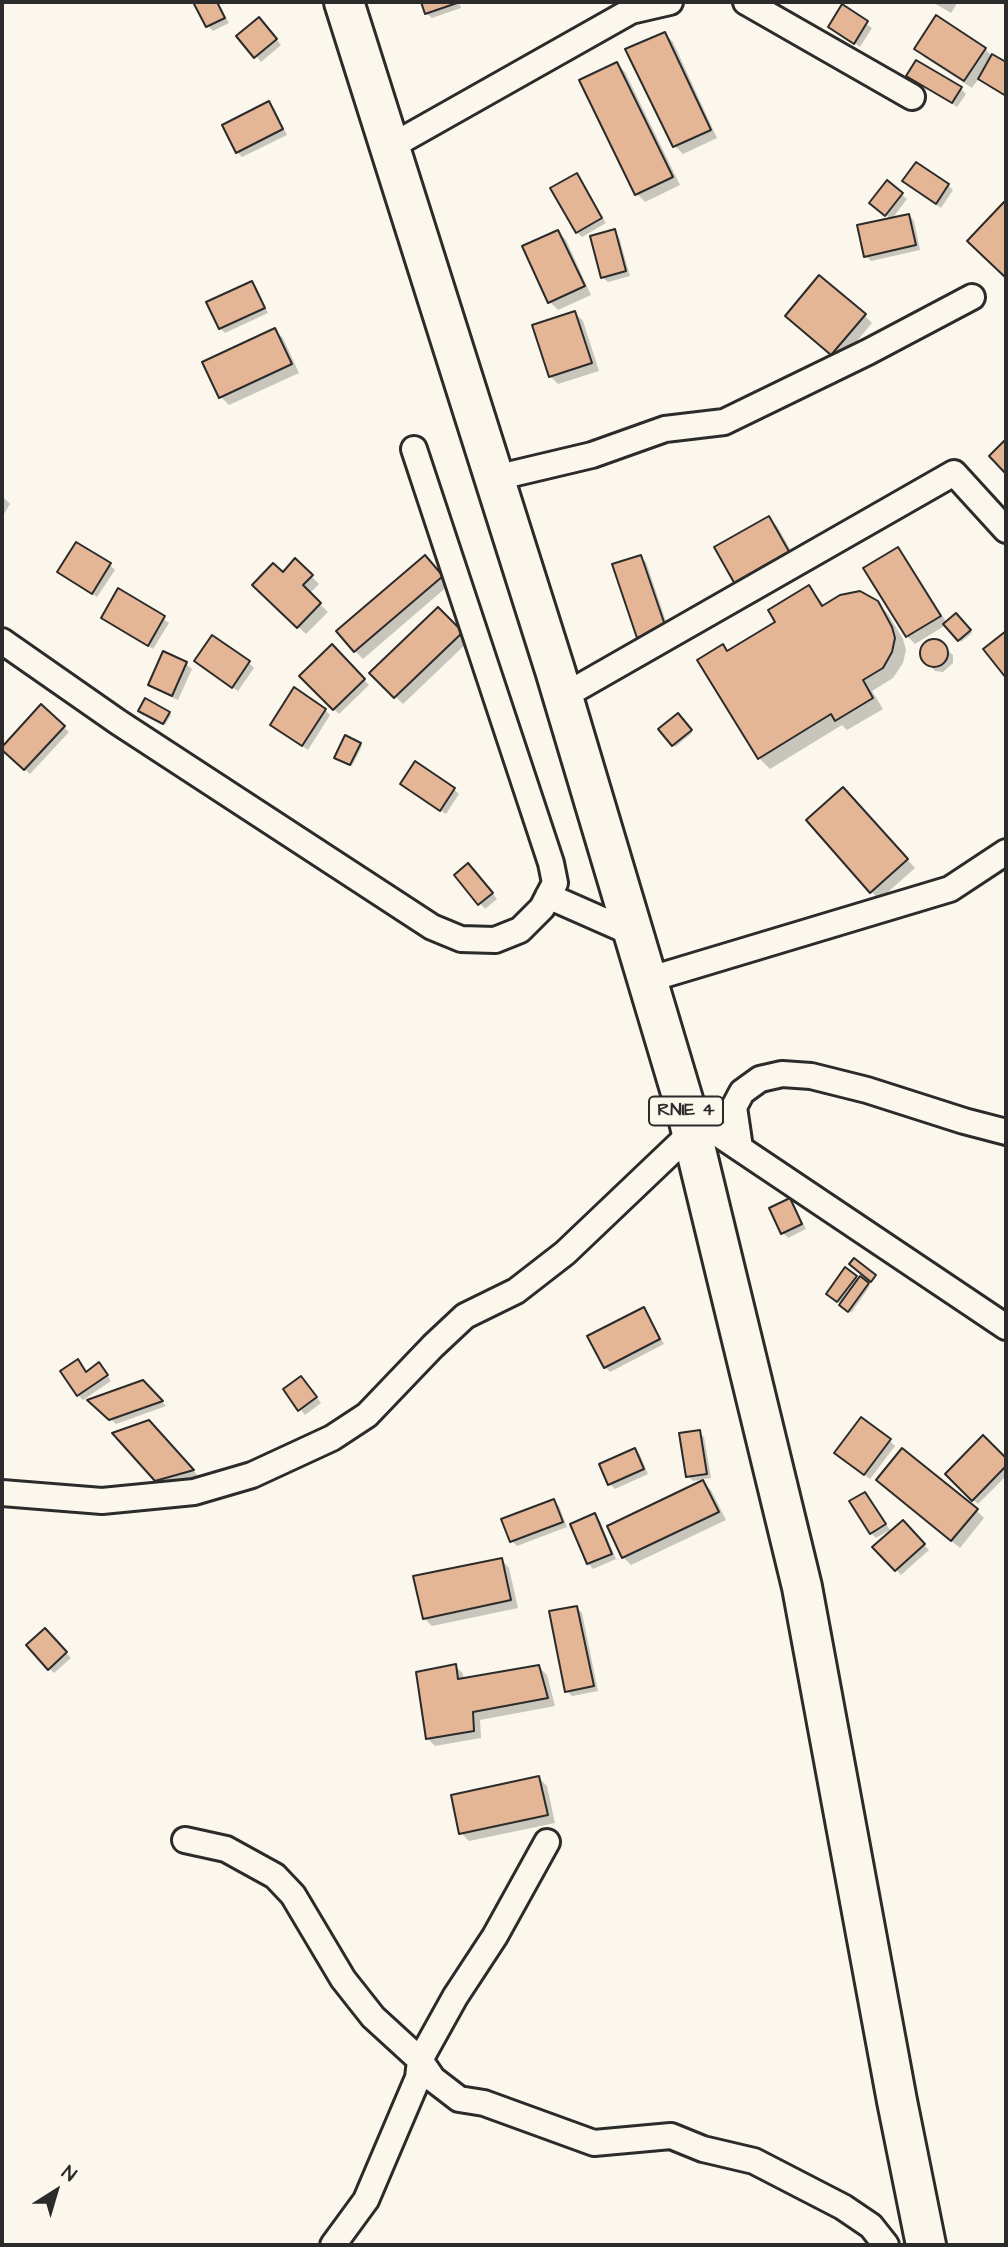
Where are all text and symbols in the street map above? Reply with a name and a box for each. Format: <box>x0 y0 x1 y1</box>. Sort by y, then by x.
road number: RNIE 4 <box>649 1096 723 1126</box>
north arrow <box>21 2156 91 2226</box>
text: N <box>56 2159 82 2188</box>

